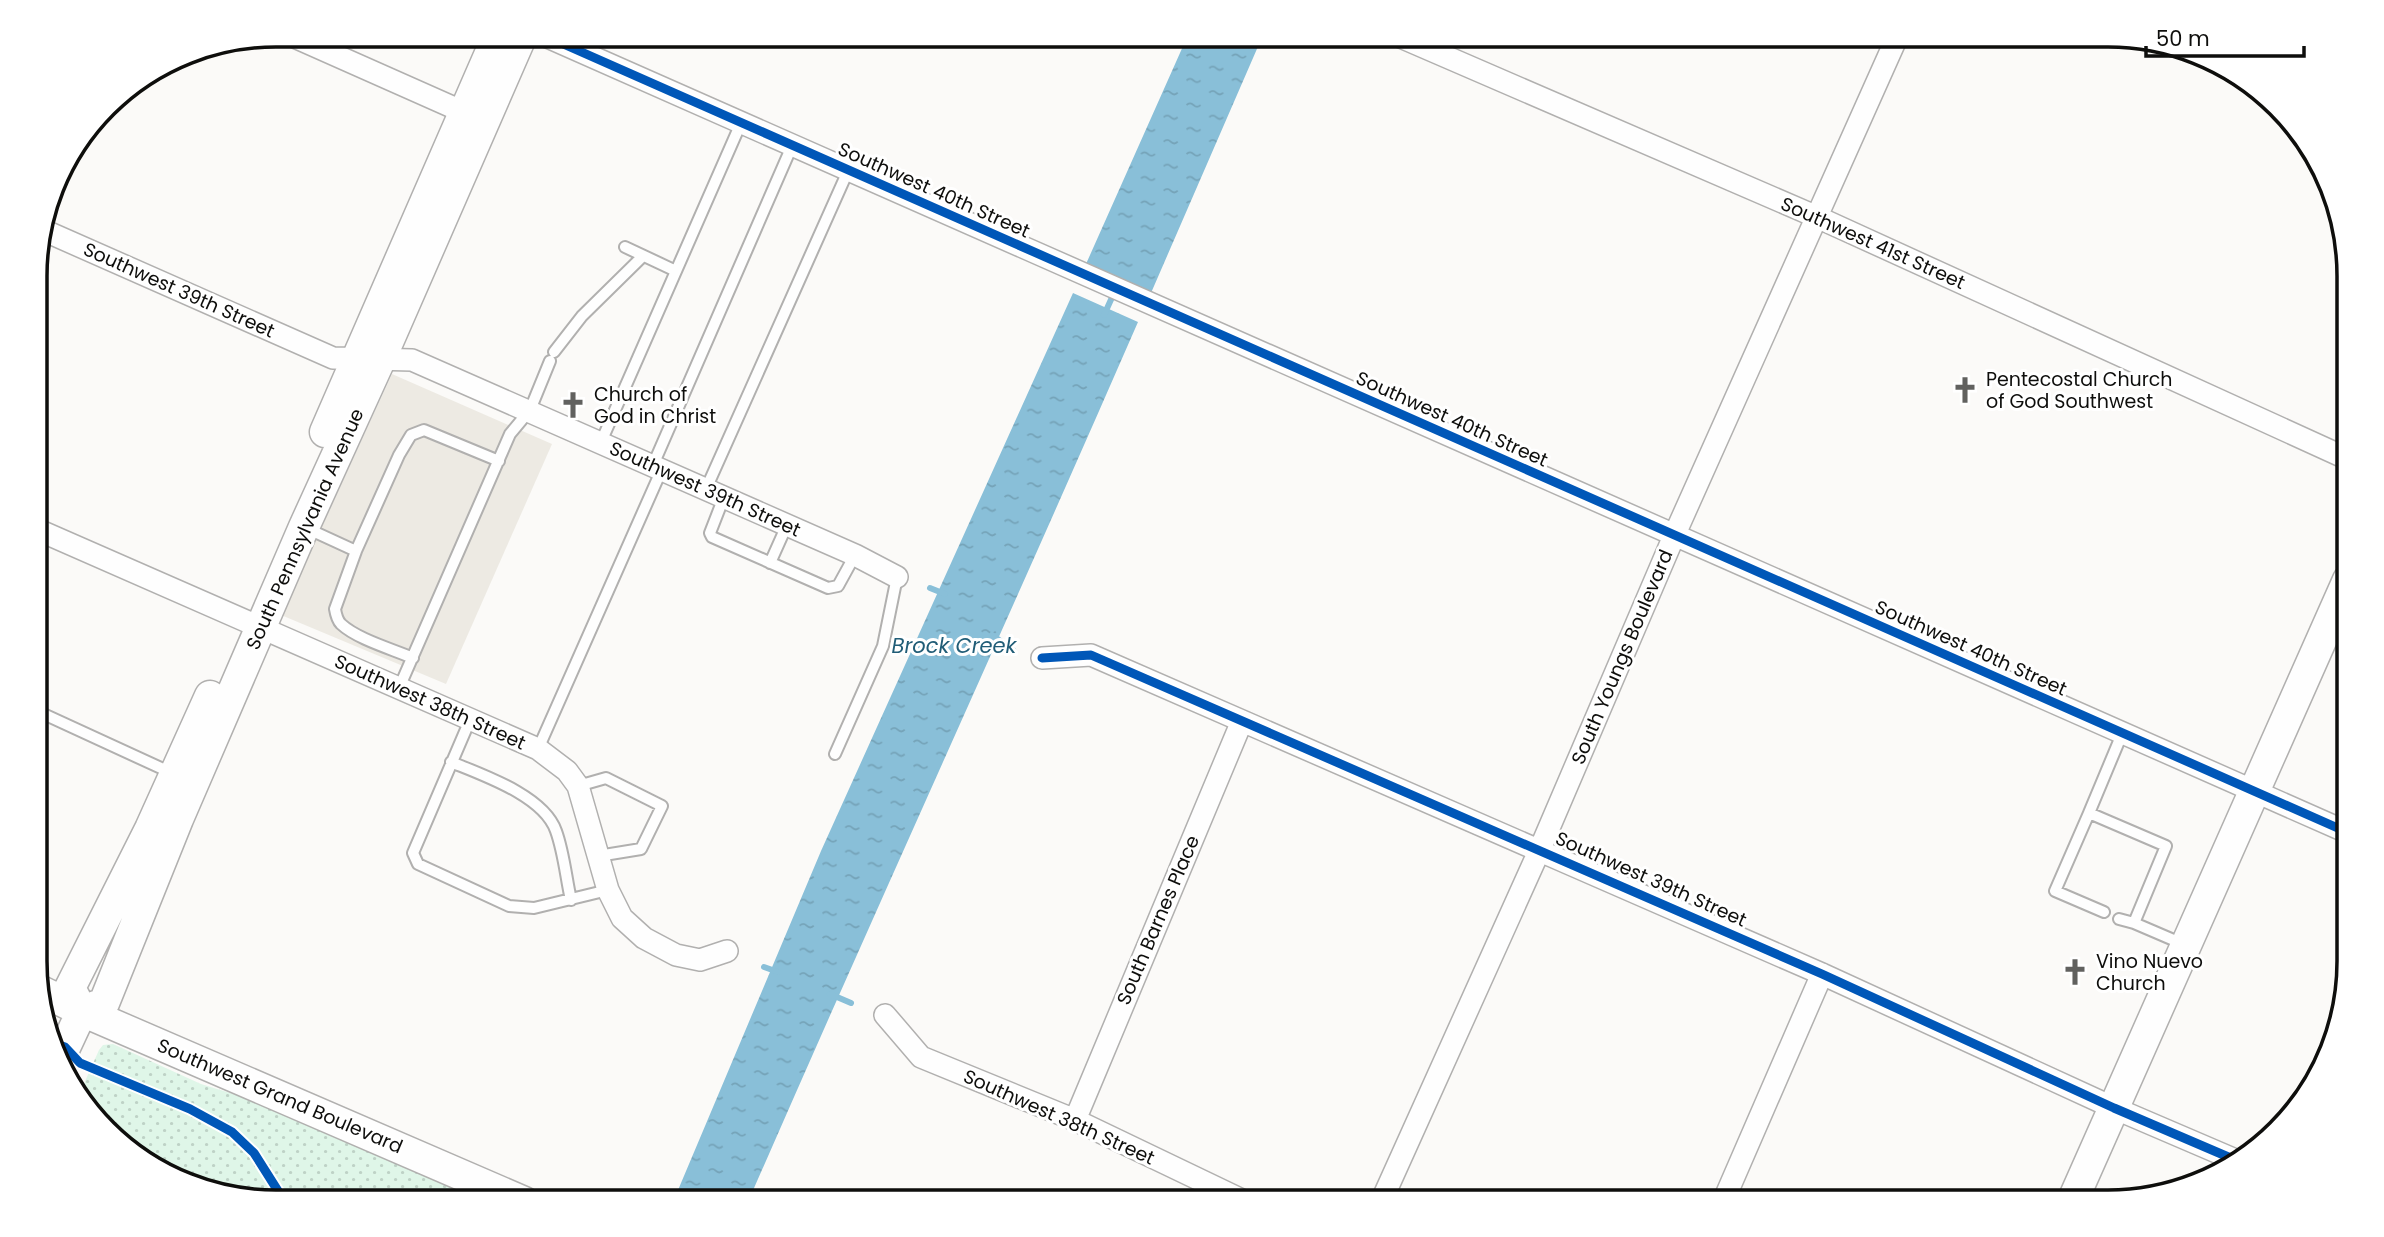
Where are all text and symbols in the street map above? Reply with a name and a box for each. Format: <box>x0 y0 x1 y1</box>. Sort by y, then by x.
scale bar <box>2146 14 2304 58</box>
text: 50 m <box>2156 24 2210 53</box>
street label: Southwest 40th Street <box>834 135 1034 245</box>
street label: Southwest 41st Street <box>1776 190 1970 296</box>
street label: Southwest 39th Street <box>79 236 279 344</box>
street label: Southwest 40th Street <box>1352 364 1552 474</box>
place label: Pentecostal Church of God Southwest <box>1986 366 2173 415</box>
church icon: Pentecostal Church of God Southwest <box>1950 375 1980 405</box>
place label: Church of God in Christ <box>594 381 716 430</box>
church icon: Church of God in Christ <box>558 390 588 420</box>
street label: South Pennsylvania Avenue <box>239 404 371 654</box>
street label: Southwest 39th Street <box>605 435 805 543</box>
street label: South Youngs Boulevard <box>1564 545 1680 769</box>
street label: Southwest 40th Street <box>1871 593 2071 703</box>
water label: Brock Creek <box>892 631 1018 660</box>
street label: Southwest 38th Street <box>330 648 530 756</box>
street label: Southwest 39th Street <box>1551 825 1751 933</box>
street label: South Barnes Place <box>1110 831 1206 1009</box>
place label: Vino Nuevo Church <box>2096 948 2203 997</box>
church icon: Vino Nuevo Church <box>2060 957 2090 987</box>
street label: Southwest Grand Boulevard <box>153 1032 407 1160</box>
street label: Southwest 38th Street <box>959 1063 1159 1171</box>

